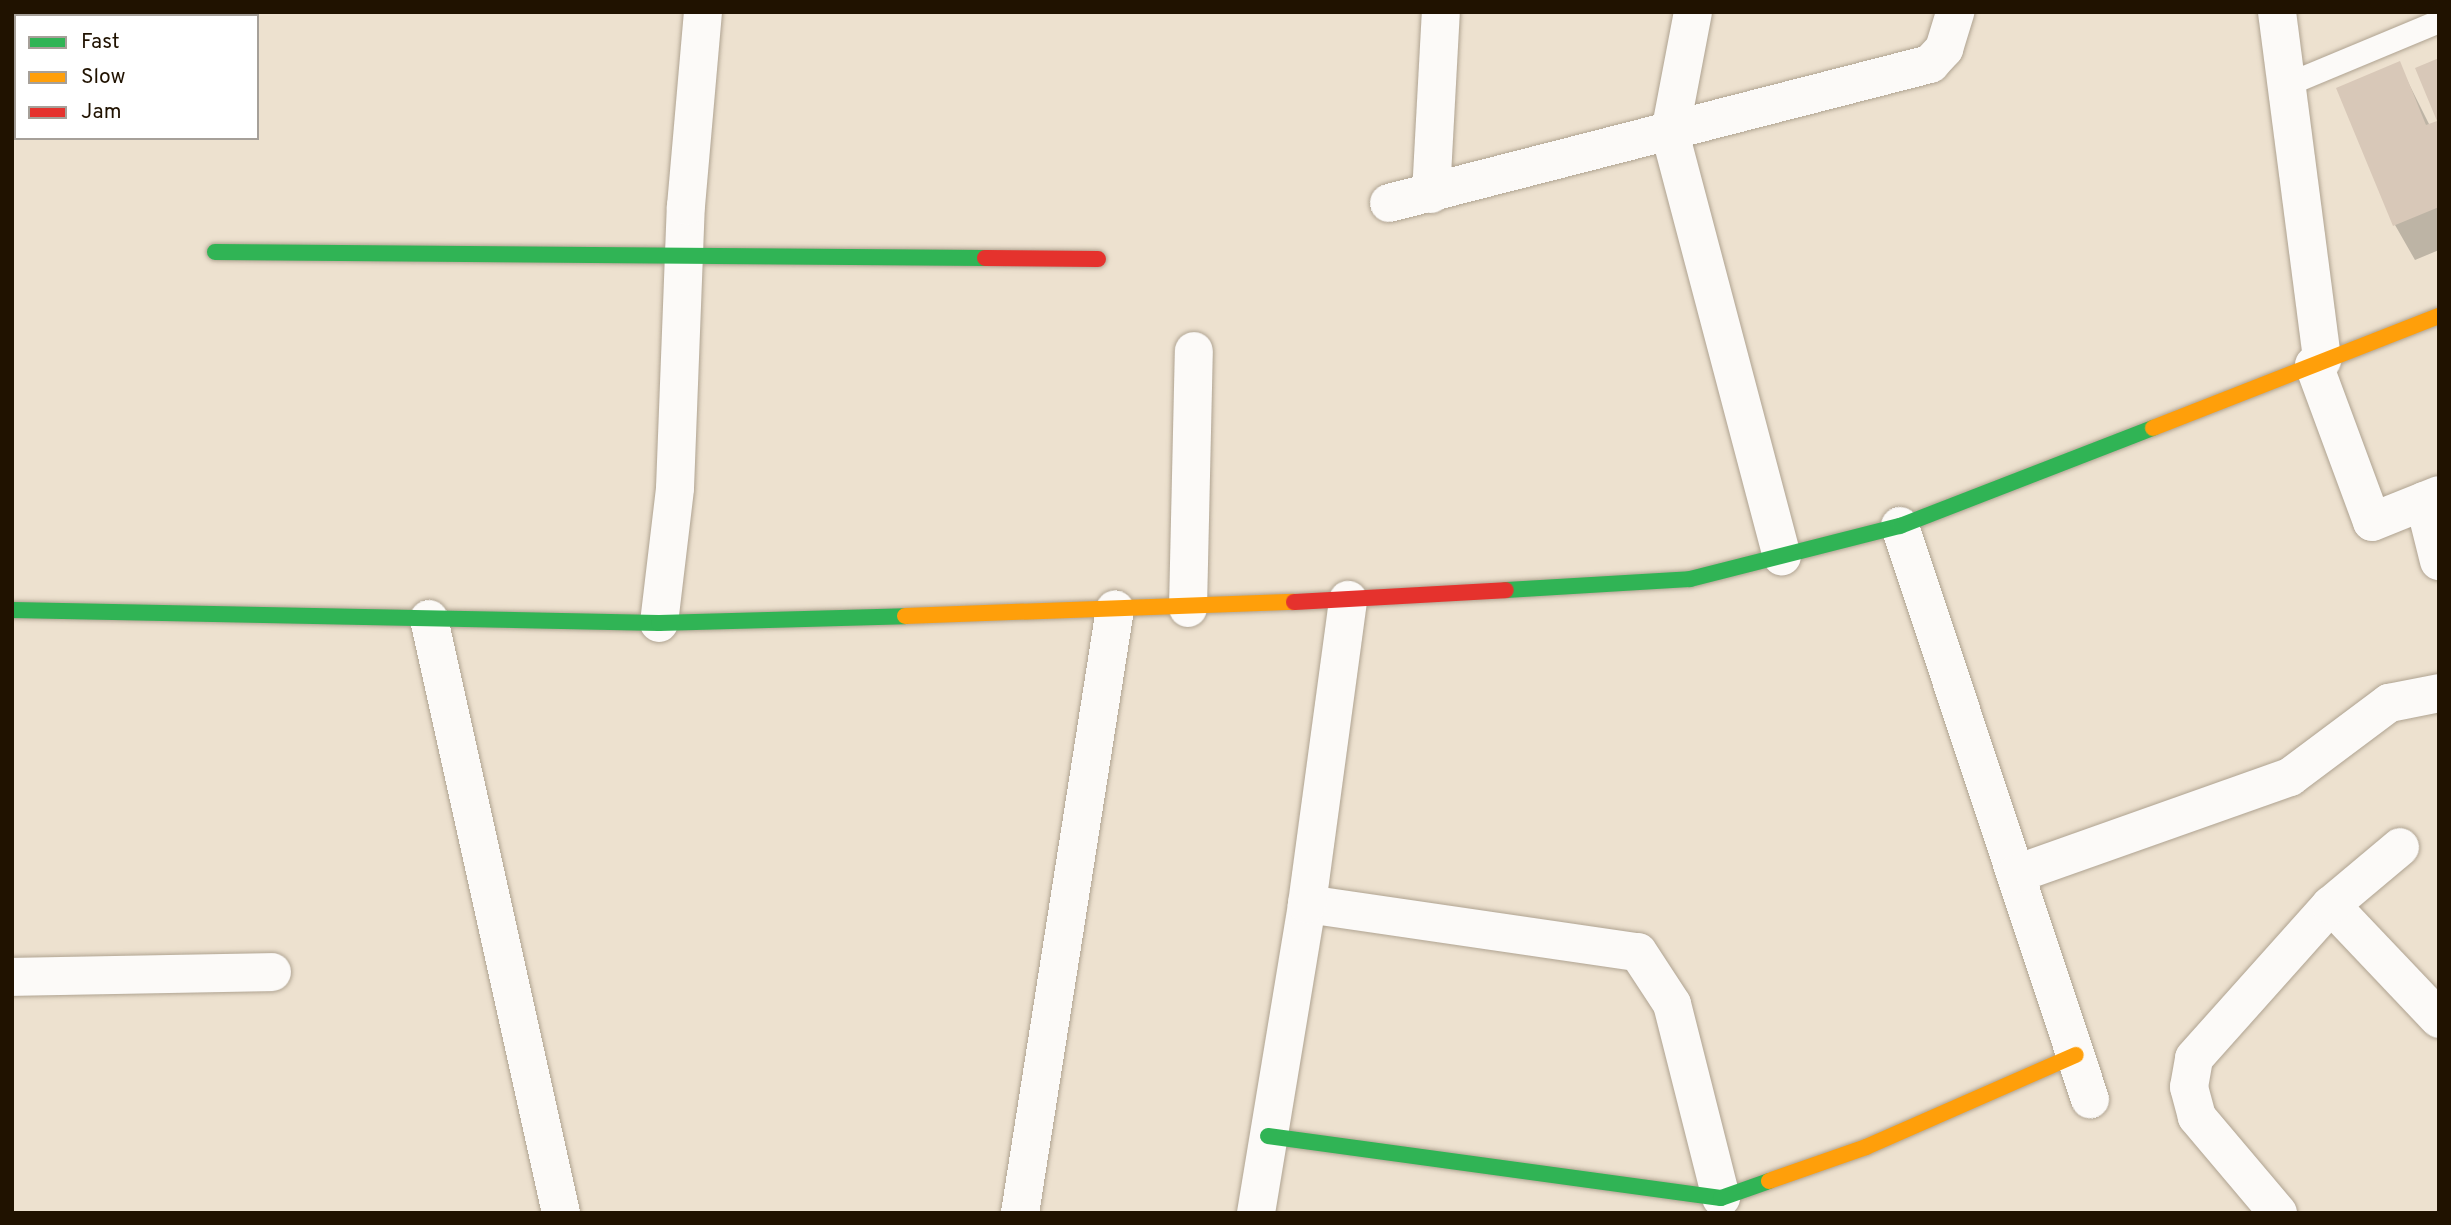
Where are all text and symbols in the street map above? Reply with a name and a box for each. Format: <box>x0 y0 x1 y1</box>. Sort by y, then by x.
legend <box>14 14 259 140</box>
text: Fast <box>81 29 120 56</box>
text: Slow <box>81 64 126 91</box>
text: Jam <box>81 99 122 126</box>

